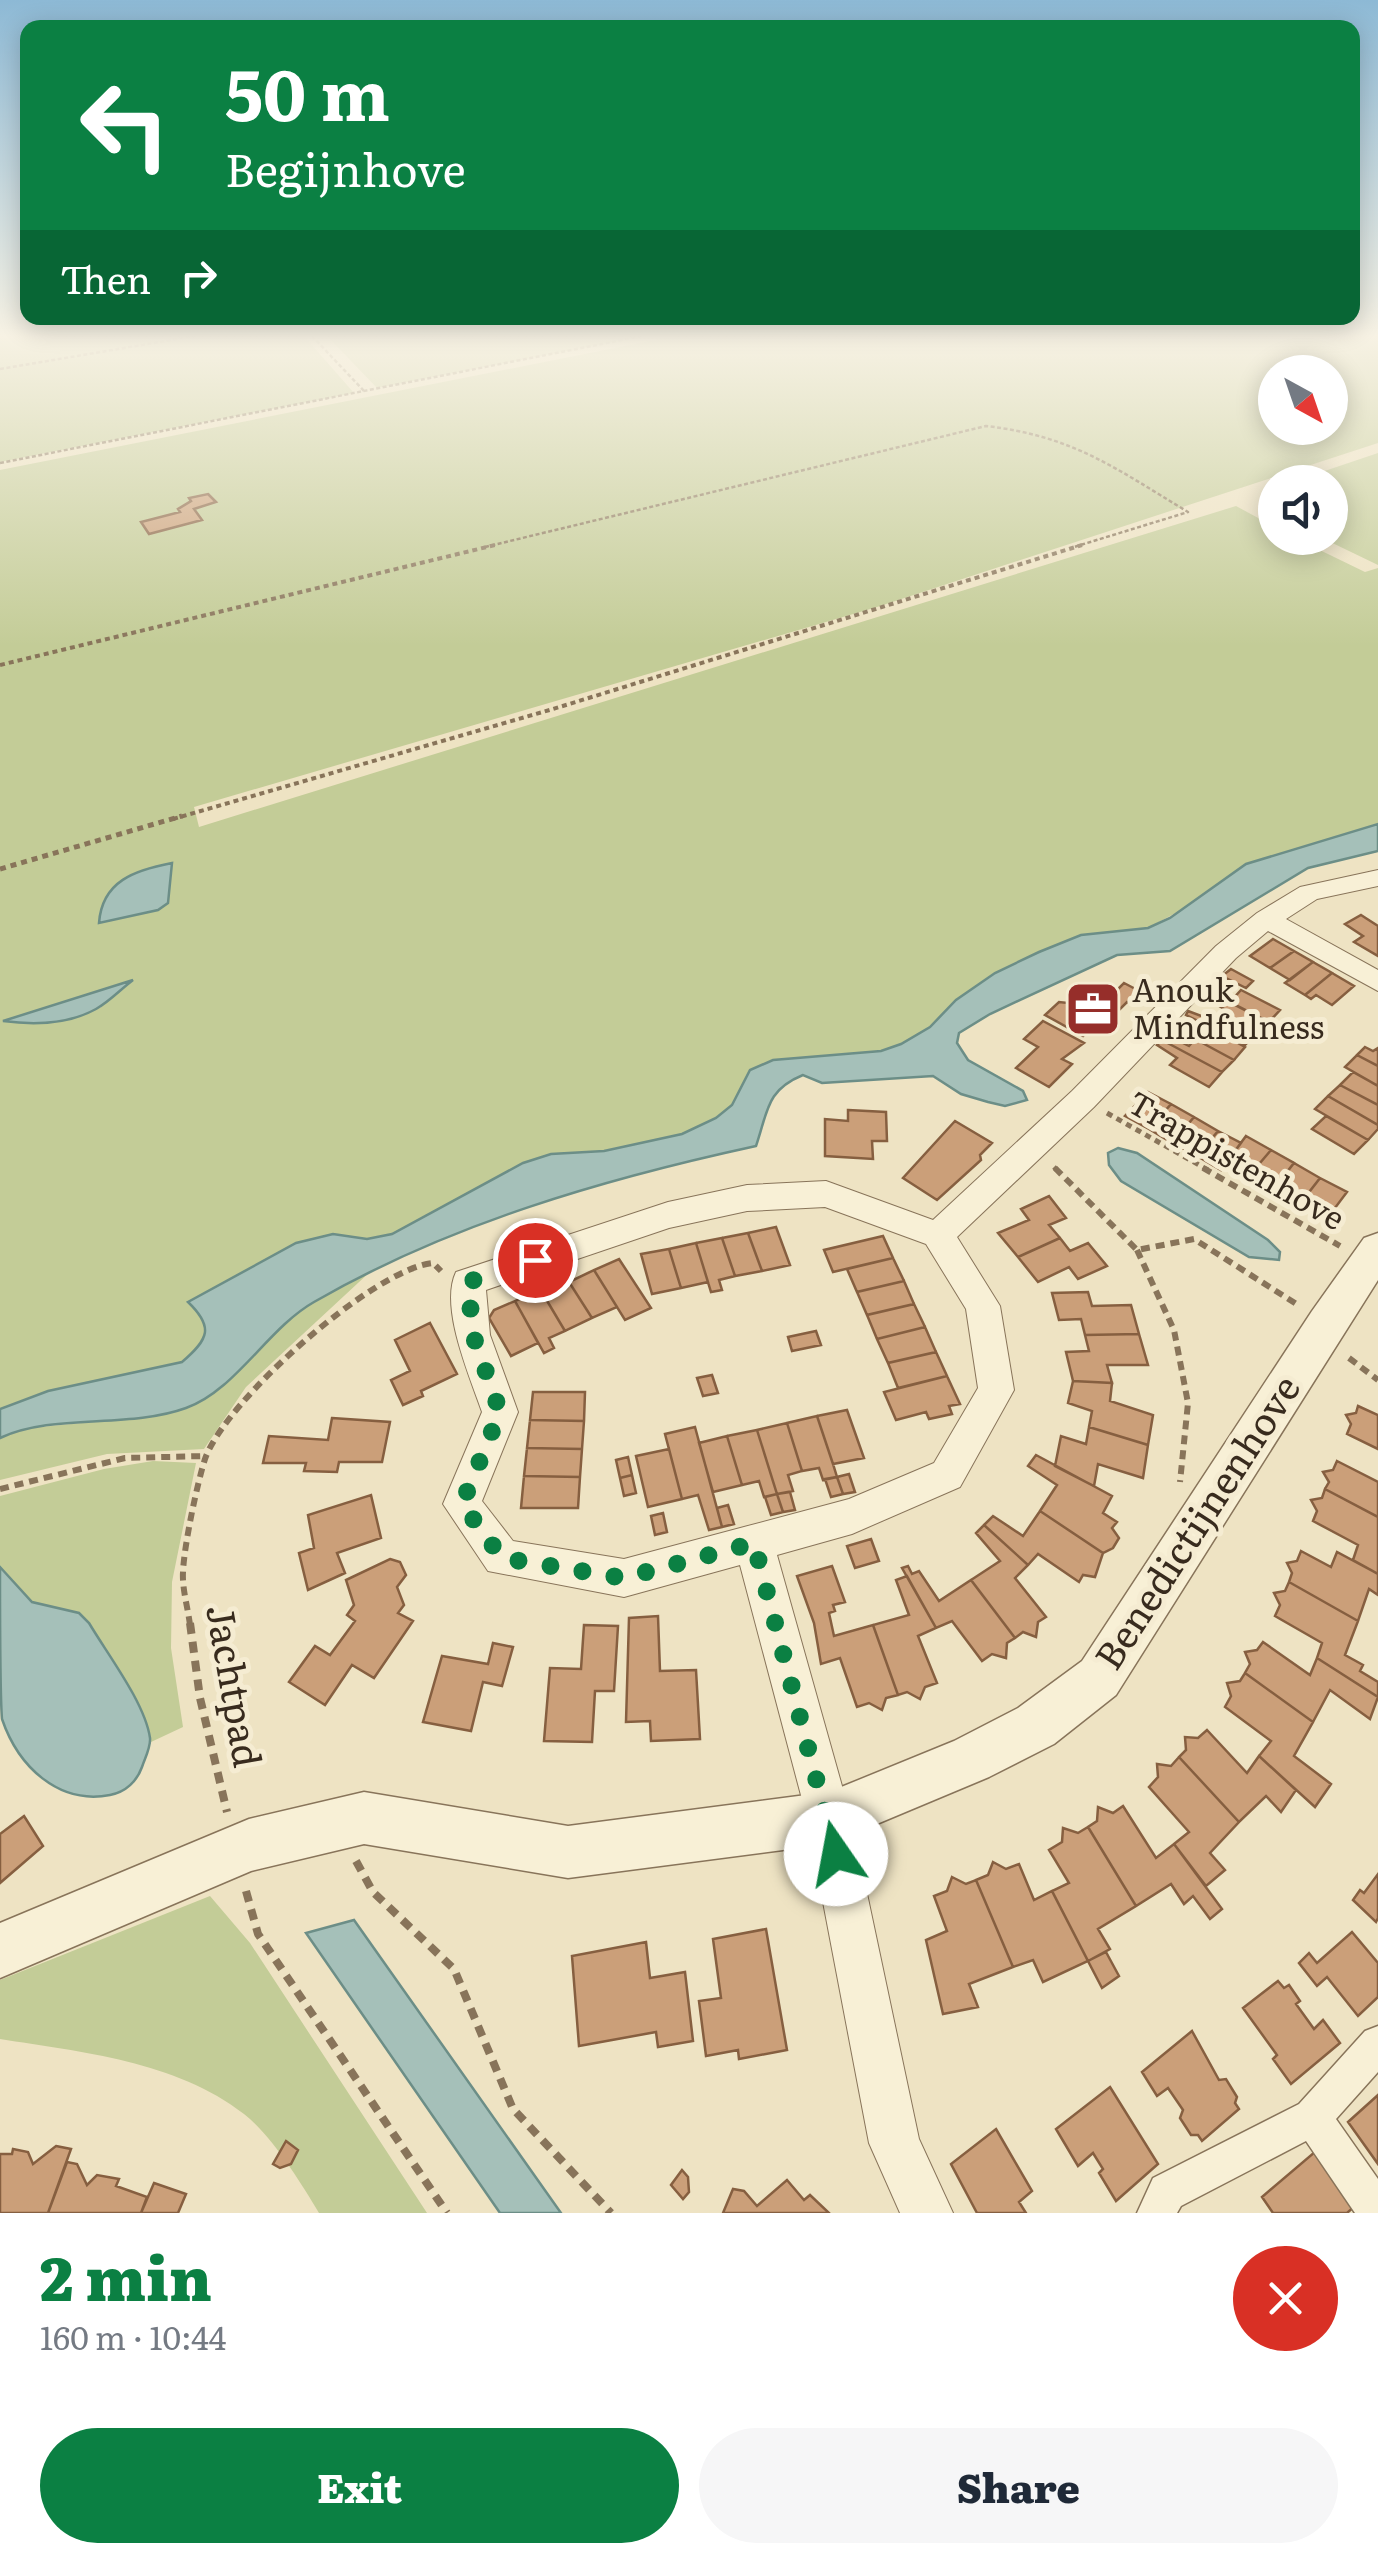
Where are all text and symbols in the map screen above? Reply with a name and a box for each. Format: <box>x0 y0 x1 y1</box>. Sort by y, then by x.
text: 50 m <box>225 39 390 143</box>
icon: left <box>60 60 190 190</box>
text: Begijnhove <box>225 134 466 201</box>
text: Then <box>60 249 151 306</box>
icon: right <box>171 250 226 305</box>
north arrow <box>1258 355 1348 445</box>
map controls <box>1258 355 1348 555</box>
button: sound <box>1258 465 1348 555</box>
place label: Anouk Mindfulness <box>1132 964 1324 1049</box>
office icon: Anouk Mindfulness <box>1063 979 1123 1039</box>
street label: Trappistenhove <box>1120 1077 1355 1240</box>
pin <box>493 1218 578 1303</box>
icon: arrive <box>508 1233 563 1288</box>
street label: Benedictijnenhove <box>1078 1363 1312 1680</box>
street label: Jachtpad <box>194 1600 279 1771</box>
position arrow <box>784 1802 888 1906</box>
text: 2 min <box>40 2230 212 2319</box>
button: close <box>1233 2246 1338 2351</box>
text: 160 m · 10:44 <box>40 2312 226 2360</box>
button: Exit <box>40 2428 679 2543</box>
button: Share <box>699 2428 1338 2543</box>

